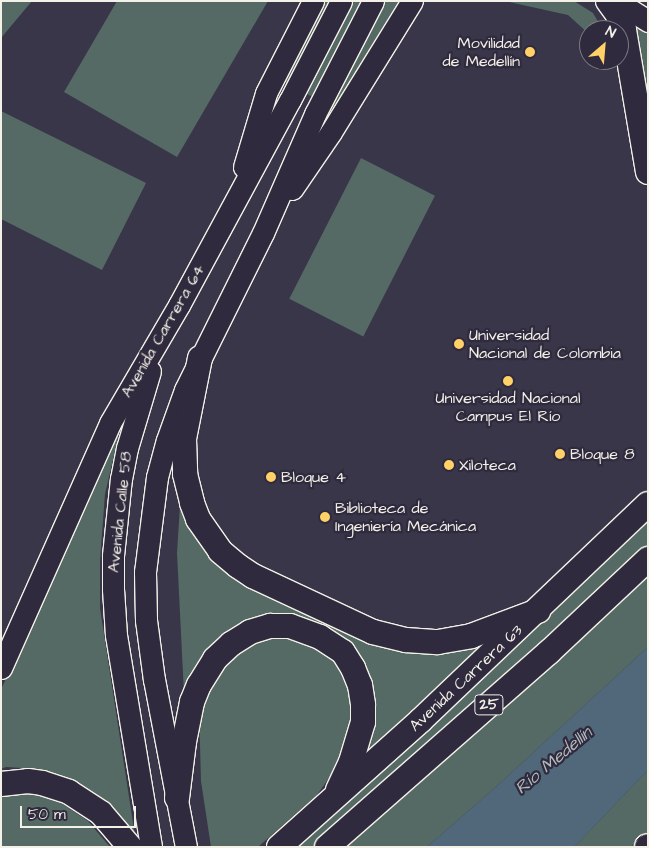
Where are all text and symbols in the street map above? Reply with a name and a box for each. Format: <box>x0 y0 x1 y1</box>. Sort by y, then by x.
north arrow <box>579 20 629 70</box>
text: N <box>602 22 619 43</box>
place label: Movilidad de Medellín <box>443 33 520 71</box>
marker: Movilidad de Medellín <box>524 46 536 58</box>
street label: Avenida Carrera 64 <box>117 261 209 401</box>
place label: Universidad Nacional de Colombia <box>469 325 621 363</box>
marker: Universidad Nacional de Colombia <box>453 338 465 350</box>
marker: Universidad Nacional Campus El Río <box>502 375 514 387</box>
place label: Universidad Nacional Campus El Río <box>436 388 580 426</box>
place label: Bloque 8 <box>570 444 635 464</box>
marker: Bloque 8 <box>554 448 566 460</box>
street label: Avenida Calle 58 <box>104 451 136 573</box>
place label: Xiloteca <box>459 455 516 475</box>
marker: Xiloteca <box>443 459 455 471</box>
place label: Bloque 4 <box>281 467 346 487</box>
marker: Bloque 4 <box>265 471 277 483</box>
place label: Biblioteca de Ingeniería Mecánica <box>335 498 476 536</box>
marker: Biblioteca de Ingeniería Mecánica <box>319 511 331 523</box>
street label: Avenida Carrera 63 <box>405 621 527 735</box>
road number: 25 <box>474 692 504 718</box>
water label: Río Medellín <box>511 723 597 799</box>
scale bar <box>22 796 139 828</box>
text: 50 m <box>28 804 66 825</box>

